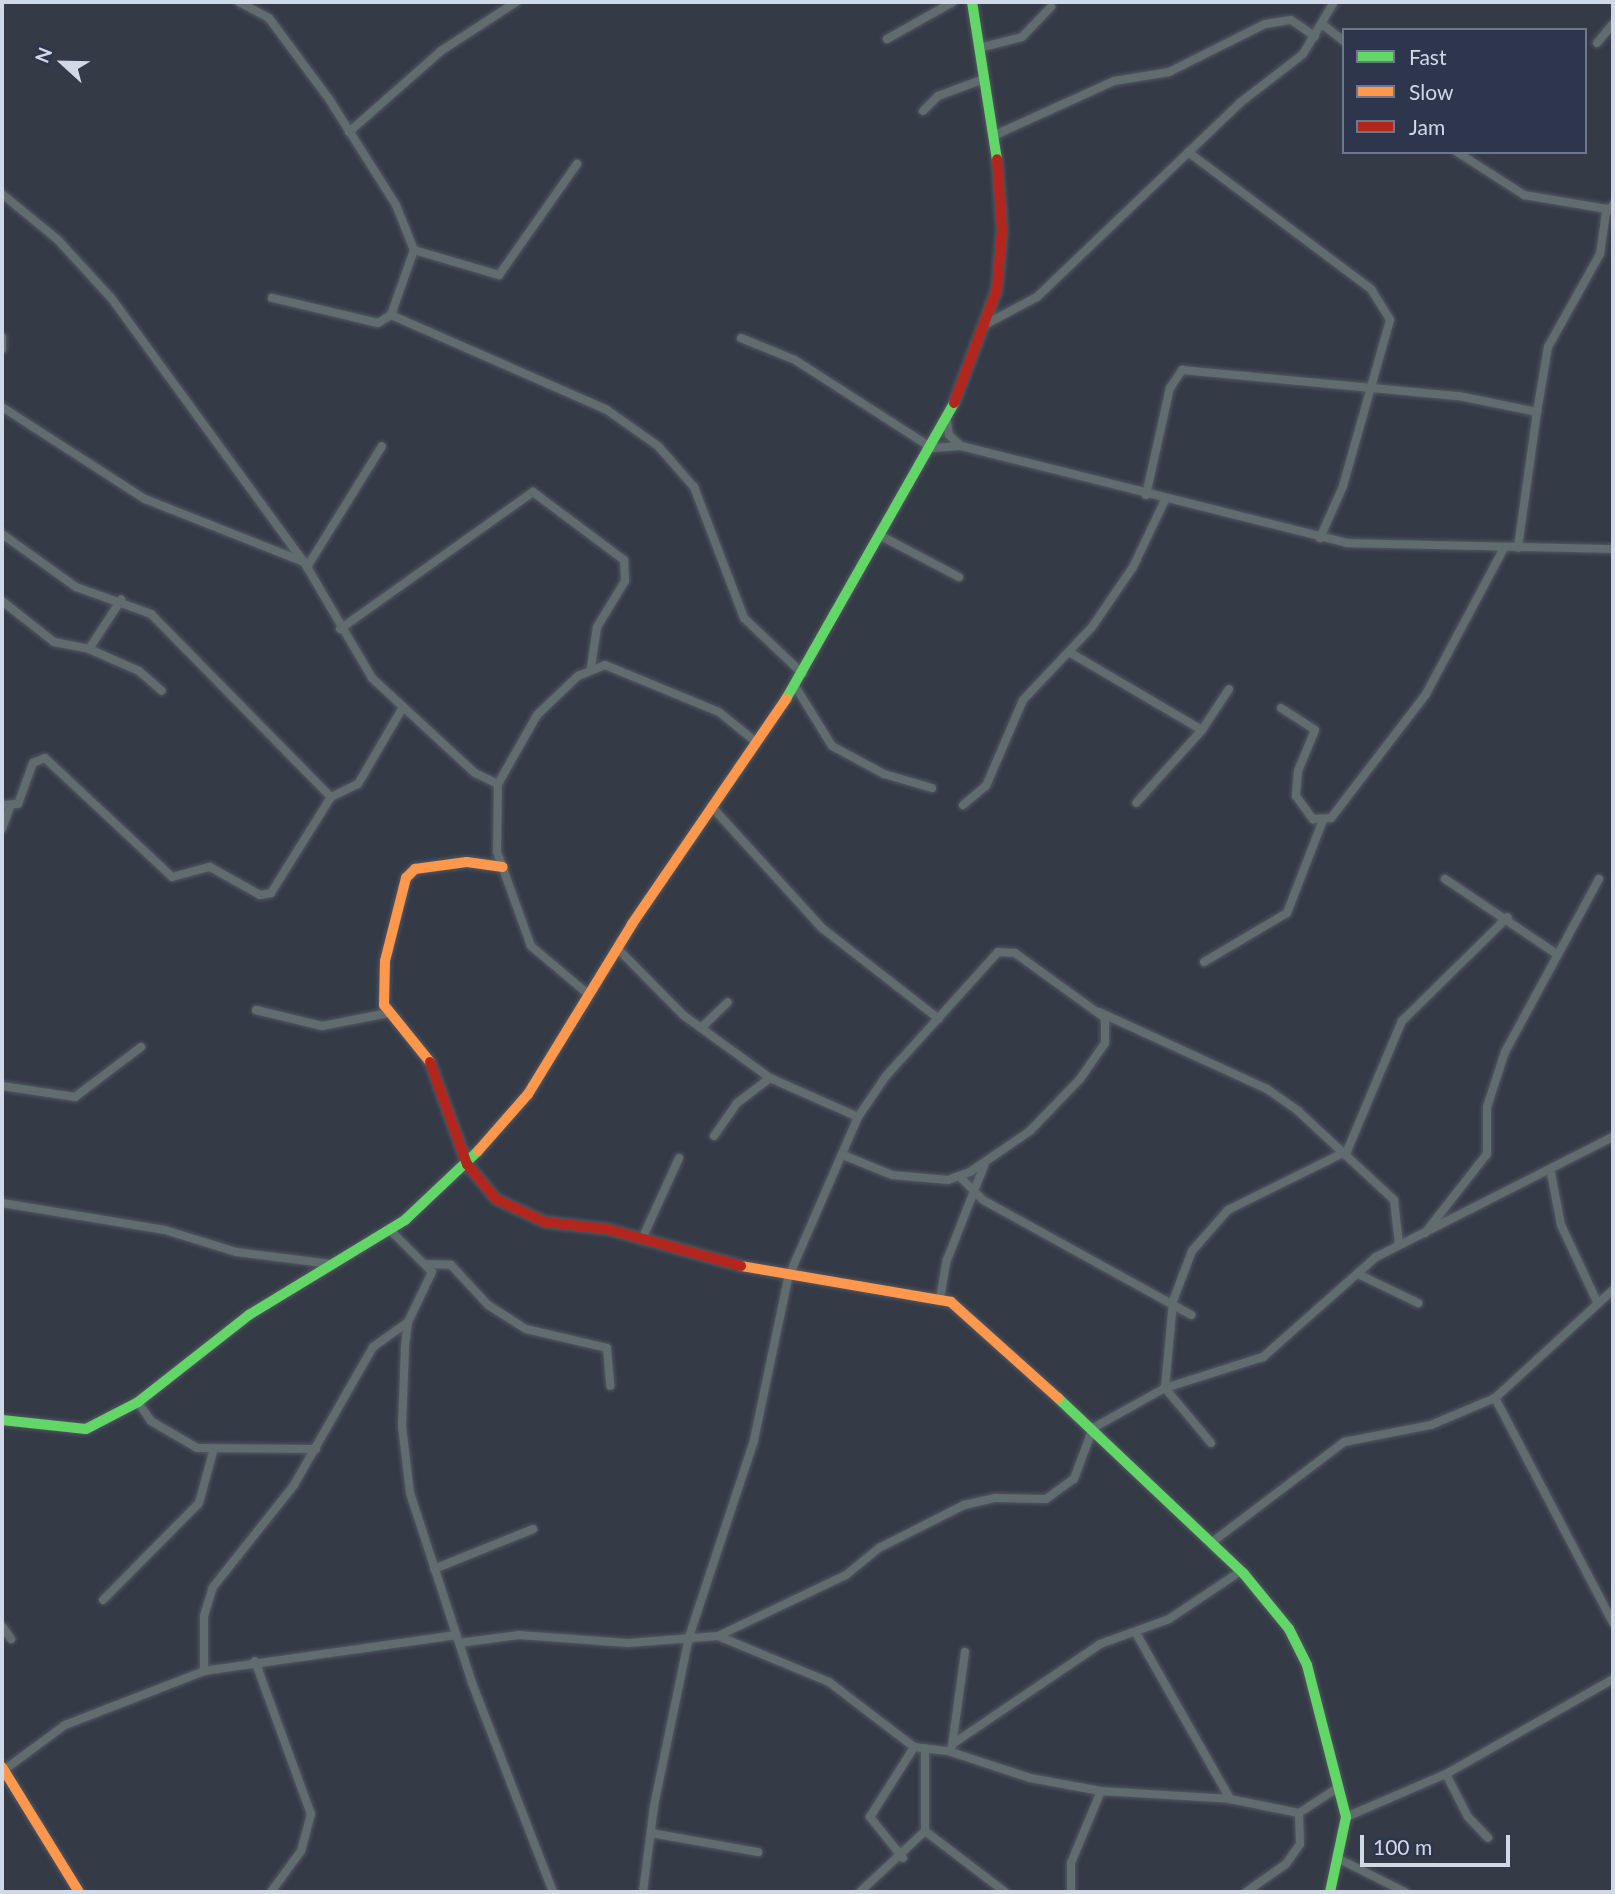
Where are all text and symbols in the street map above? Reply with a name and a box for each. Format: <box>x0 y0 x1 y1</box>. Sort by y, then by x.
north arrow <box>28 28 98 98</box>
legend <box>1342 28 1587 154</box>
text: N <box>30 44 56 66</box>
text: Fast <box>1409 44 1446 69</box>
text: Slow <box>1409 79 1453 104</box>
text: Jam <box>1409 114 1445 139</box>
scale bar <box>1363 1820 1514 1864</box>
text: 100 m <box>1373 1834 1432 1859</box>

